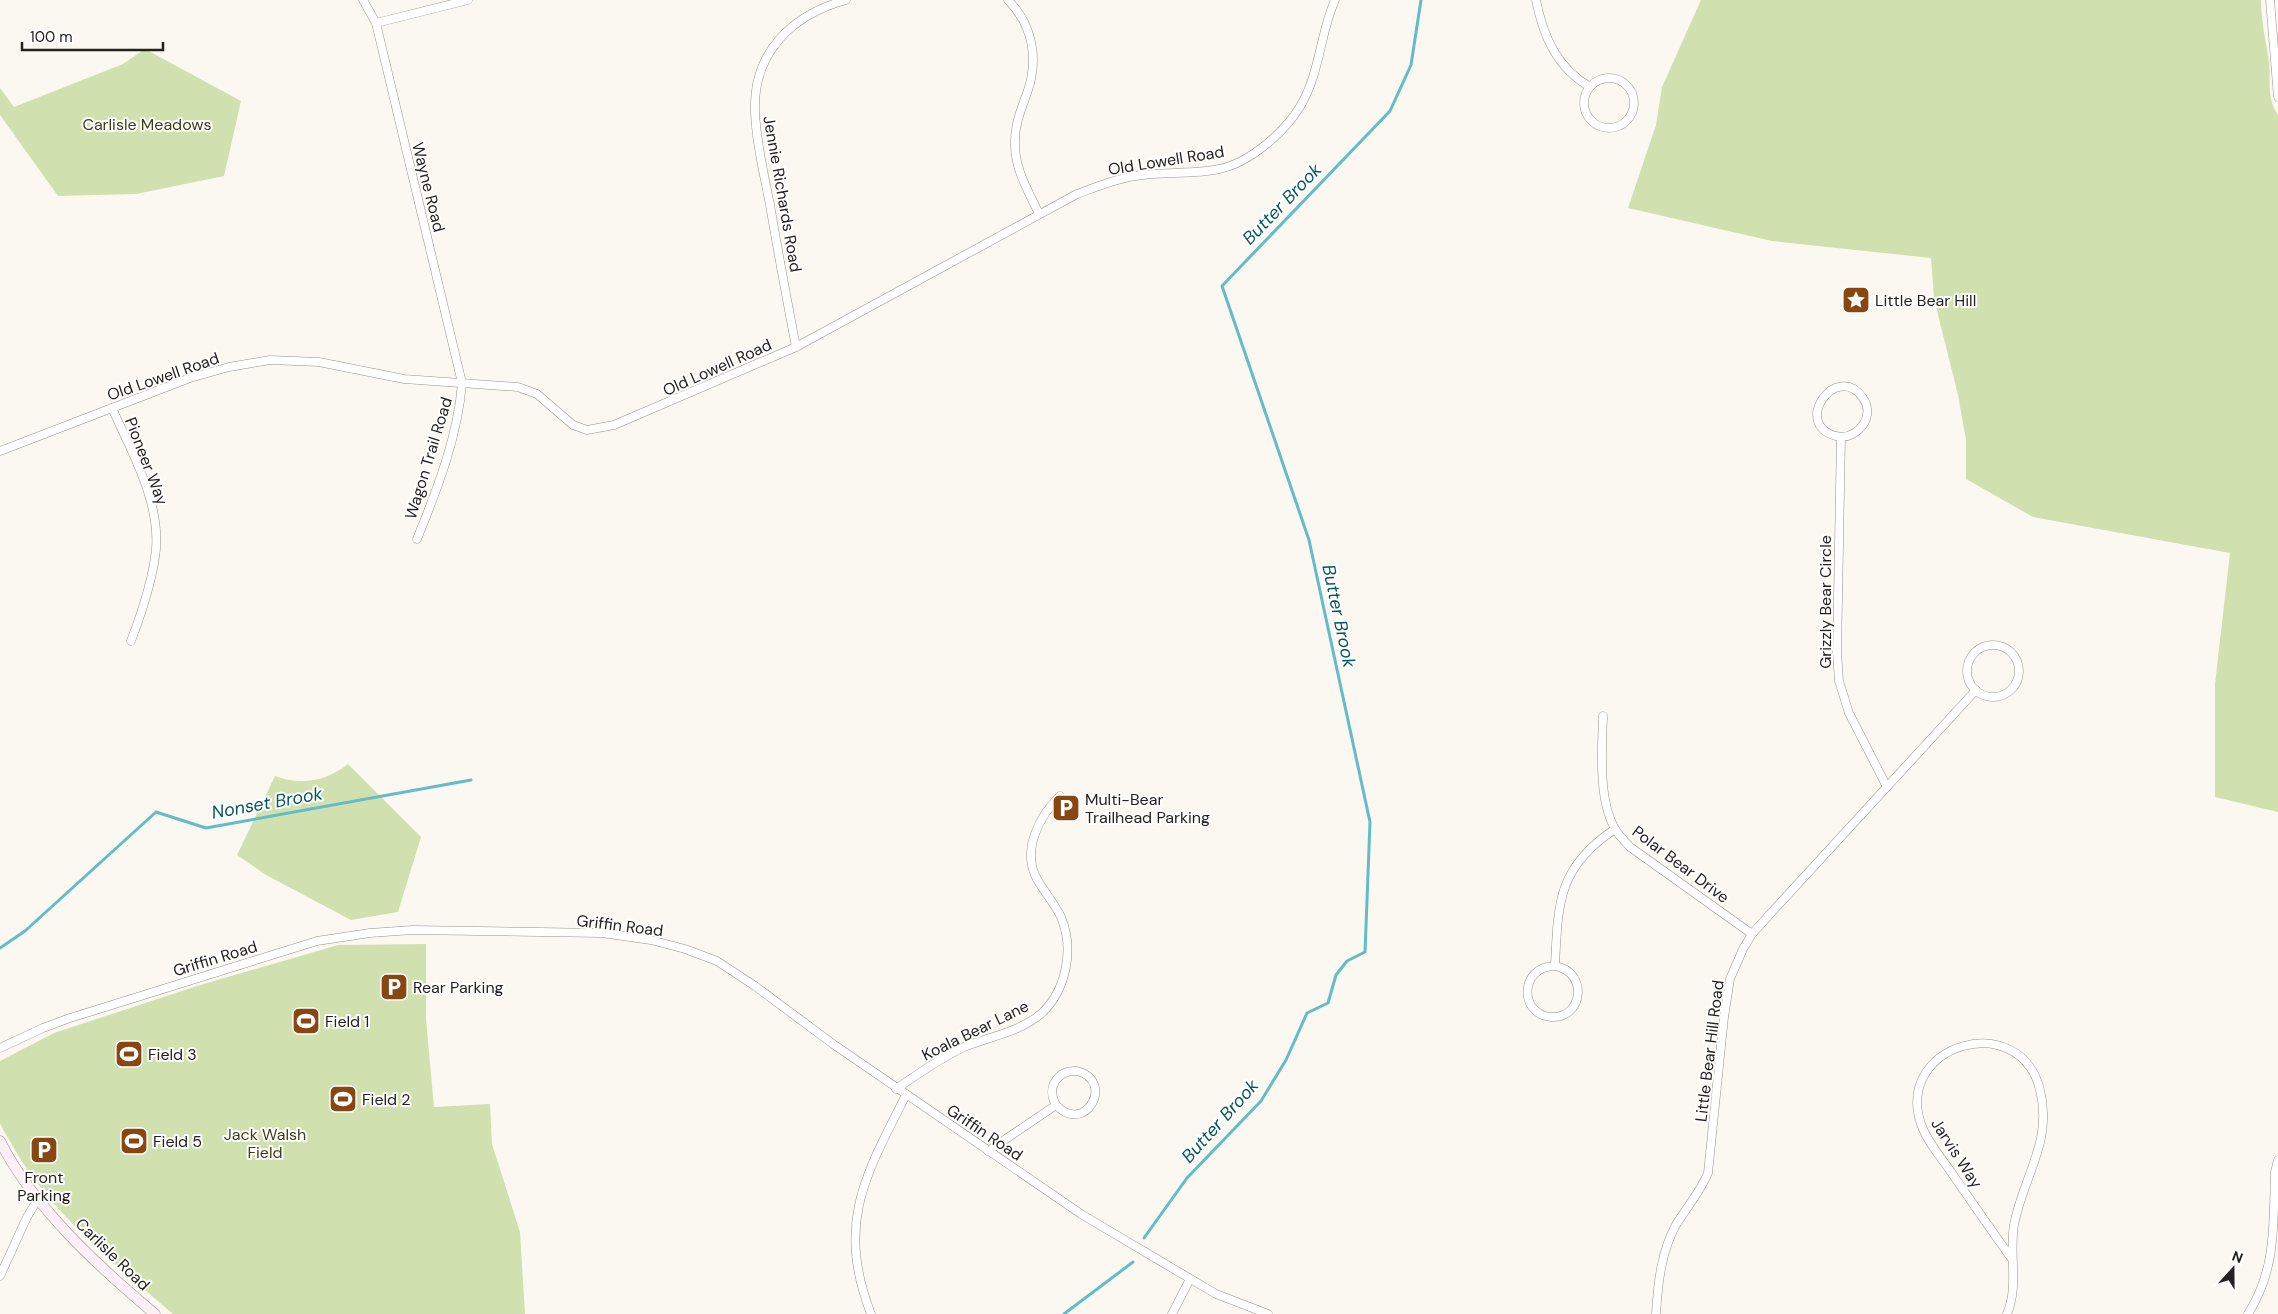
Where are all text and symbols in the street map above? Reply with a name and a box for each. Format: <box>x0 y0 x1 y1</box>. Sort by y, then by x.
scale bar <box>22 20 164 52</box>
text: 100 m <box>30 27 73 47</box>
park label: Carlisle Meadows <box>82 114 212 135</box>
street label: Jennie Richards Road <box>758 114 807 274</box>
street label: Wayne Road <box>407 140 450 234</box>
street label: Old Lowell Road <box>1107 141 1226 180</box>
water label: Butter Brook <box>1237 157 1328 250</box>
place icon: Little Bear Hill <box>1841 285 1871 315</box>
place label: Little Bear Hill <box>1875 290 1976 311</box>
street label: Old Lowell Road <box>659 334 775 401</box>
street label: Old Lowell Road <box>104 347 222 405</box>
street label: Wagon Trail Road <box>400 395 457 522</box>
street label: Pioneer Way <box>120 414 173 508</box>
street label: Grizzly Bear Circle <box>1815 535 1836 669</box>
water label: Butter Brook <box>1316 562 1362 670</box>
water label: Nonset Brook <box>210 781 325 825</box>
place label: Multi-Bear Trailhead Parking <box>1085 789 1210 828</box>
parking icon: Multi-Bear Trailhead Parking <box>1051 793 1081 823</box>
street label: Polar Bear Drive <box>1628 821 1733 908</box>
street label: Griffin Road <box>575 910 664 941</box>
street label: Griffin Road <box>170 936 260 981</box>
parking icon: Rear Parking <box>379 972 409 1002</box>
place label: Rear Parking <box>413 977 504 998</box>
street label: Little Bear Hill Road <box>1690 979 1729 1123</box>
street label: Koala Bear Lane <box>918 995 1032 1065</box>
sports icon: Field 1 <box>291 1006 321 1036</box>
place label: Field 1 <box>325 1011 369 1032</box>
sports icon: Field 3 <box>114 1039 144 1069</box>
place label: Field 3 <box>148 1044 197 1065</box>
water label: Butter Brook <box>1176 1073 1264 1168</box>
sports icon: Field 2 <box>328 1084 358 1114</box>
place label: Field 2 <box>362 1089 411 1110</box>
street label: Griffin Road <box>943 1099 1027 1165</box>
street label: Jarvis Way <box>1926 1114 1987 1192</box>
park label: Jack Walsh Field <box>224 1124 306 1163</box>
sports icon: Field 5 <box>119 1126 149 1156</box>
place label: Field 5 <box>153 1131 202 1152</box>
parking icon: Front Parking <box>29 1135 59 1165</box>
place label: Front Parking <box>17 1167 71 1206</box>
street label: Carlisle Road <box>71 1214 154 1295</box>
north arrow <box>2208 1244 2258 1294</box>
text: N <box>2230 1247 2246 1267</box>

